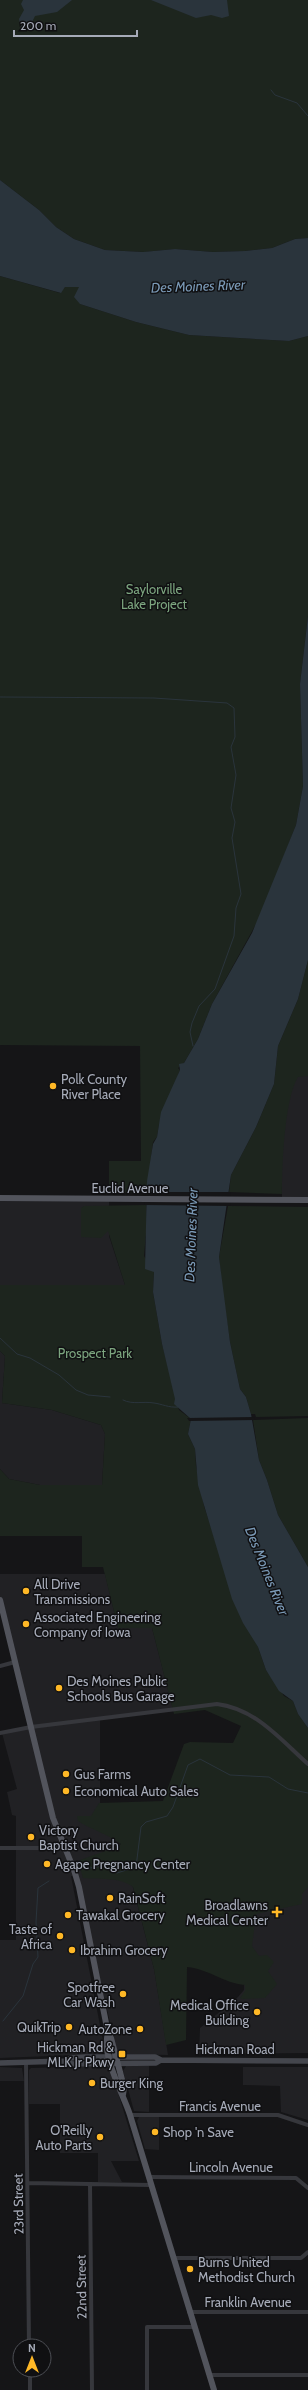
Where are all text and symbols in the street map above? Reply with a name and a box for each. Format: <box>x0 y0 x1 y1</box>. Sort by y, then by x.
scale bar <box>14 12 137 38</box>
text: 200 m <box>20 18 56 33</box>
water label: Des Moines River <box>151 275 246 297</box>
park label: Saylorville Lake Project <box>121 581 188 613</box>
place label: Polk County River Place <box>61 1071 128 1102</box>
marker: Polk County River Place <box>48 1081 58 1091</box>
street label: Euclid Avenue <box>92 1180 169 1196</box>
water label: Des Moines River <box>180 1187 202 1282</box>
park label: Prospect Park <box>58 1345 132 1361</box>
water label: Des Moines River <box>241 1524 293 1619</box>
place label: All Drive Transmissions <box>34 1576 111 1607</box>
marker: All Drive Transmissions <box>21 1586 31 1596</box>
place label: Associated Engineering Company of Iowa <box>34 1609 161 1640</box>
marker: Associated Engineering Company of Iowa <box>21 1619 31 1629</box>
place label: Des Moines Public Schools Bus Garage <box>67 1673 175 1704</box>
marker: Des Moines Public Schools Bus Garage <box>54 1683 64 1693</box>
place label: Gus Farms <box>74 1766 132 1782</box>
marker: Gus Farms <box>61 1769 71 1779</box>
place label: Economical Auto Sales <box>74 1783 199 1799</box>
marker: Economical Auto Sales <box>61 1786 71 1796</box>
place label: Victory Baptist Church <box>39 1822 119 1853</box>
marker: Victory Baptist Church <box>26 1832 36 1842</box>
place label: Agape Pregnancy Center <box>55 1856 191 1872</box>
marker: Agape Pregnancy Center <box>42 1859 52 1869</box>
place label: RainSoft <box>118 1890 166 1906</box>
marker: RainSoft <box>105 1893 115 1903</box>
place label: Broadlawns Medical Center <box>186 1897 269 1928</box>
marker: Broadlawns Medical Center <box>271 1906 283 1918</box>
place label: Tawakal Grocery <box>76 1907 165 1923</box>
marker: Tawakal Grocery <box>63 1910 73 1920</box>
place label: Taste of Africa <box>9 1921 53 1952</box>
marker: Taste of Africa <box>55 1931 65 1941</box>
place label: Ibrahim Grocery <box>80 1942 168 1958</box>
marker: Ibrahim Grocery <box>67 1945 77 1955</box>
place label: Spotfree Car Wash <box>63 1979 115 2010</box>
marker: Spotfree Car Wash <box>118 1989 128 1999</box>
place label: Medical Office Building <box>170 1997 250 2028</box>
marker: Medical Office Building <box>252 2007 262 2017</box>
place label: QuikTrip <box>17 2019 61 2035</box>
place label: AutoZone <box>78 2021 132 2037</box>
marker: QuikTrip <box>64 2022 74 2032</box>
marker: AutoZone <box>135 2024 145 2034</box>
place label: Hickman Rd & MLK Jr Pkwy <box>37 2039 114 2070</box>
street label: Hickman Road <box>195 2041 275 2057</box>
marker: Hickman Rd & MLK Jr Pkwy <box>117 2049 127 2059</box>
place label: Burger King <box>100 2075 163 2091</box>
marker: Burger King <box>87 2078 97 2088</box>
street label: Francis Avenue <box>179 2098 261 2114</box>
place label: O'Reilly Auto Parts <box>36 2122 93 2153</box>
place label: Shop 'n Save <box>163 2124 234 2140</box>
marker: Shop 'n Save <box>150 2127 160 2137</box>
marker: O'Reilly Auto Parts <box>95 2132 105 2142</box>
street label: Lincoln Avenue <box>189 2159 273 2175</box>
street label: 23rd Street <box>9 2173 27 2235</box>
street label: 22nd Street <box>72 2254 90 2319</box>
place label: Burns United Methodist Church <box>198 2254 295 2285</box>
marker: Burns United Methodist Church <box>185 2264 195 2274</box>
street label: Franklin Avenue <box>205 2294 292 2310</box>
north arrow <box>12 2338 52 2378</box>
text: N <box>28 2341 36 2355</box>

